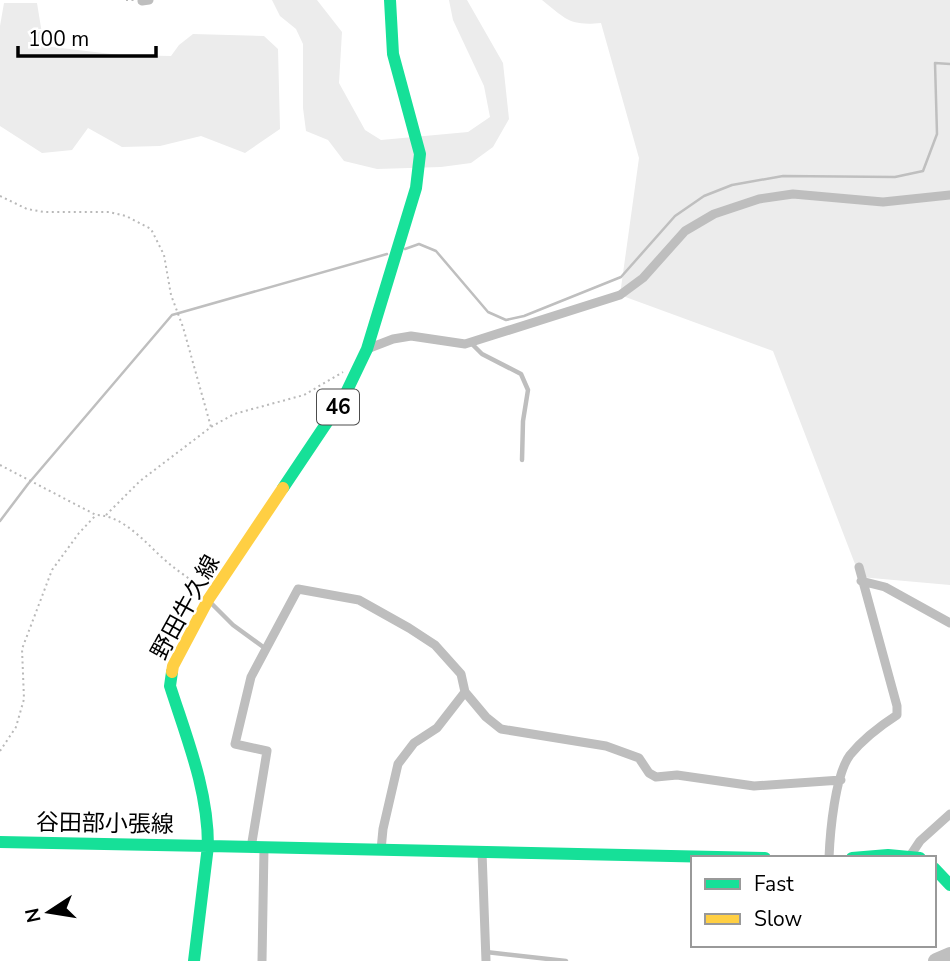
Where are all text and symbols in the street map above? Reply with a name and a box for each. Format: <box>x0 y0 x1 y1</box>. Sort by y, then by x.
scale bar <box>18 14 156 58</box>
text: 100 m <box>28 25 89 53</box>
road number: 46 <box>317 390 359 424</box>
street label: 野田牛久線 <box>144 549 227 665</box>
street label: 谷田部小張線 <box>36 807 174 840</box>
legend <box>691 856 936 947</box>
text: Fast <box>754 870 794 898</box>
north arrow <box>14 877 84 947</box>
text: Slow <box>754 905 803 933</box>
text: N <box>19 906 48 925</box>

